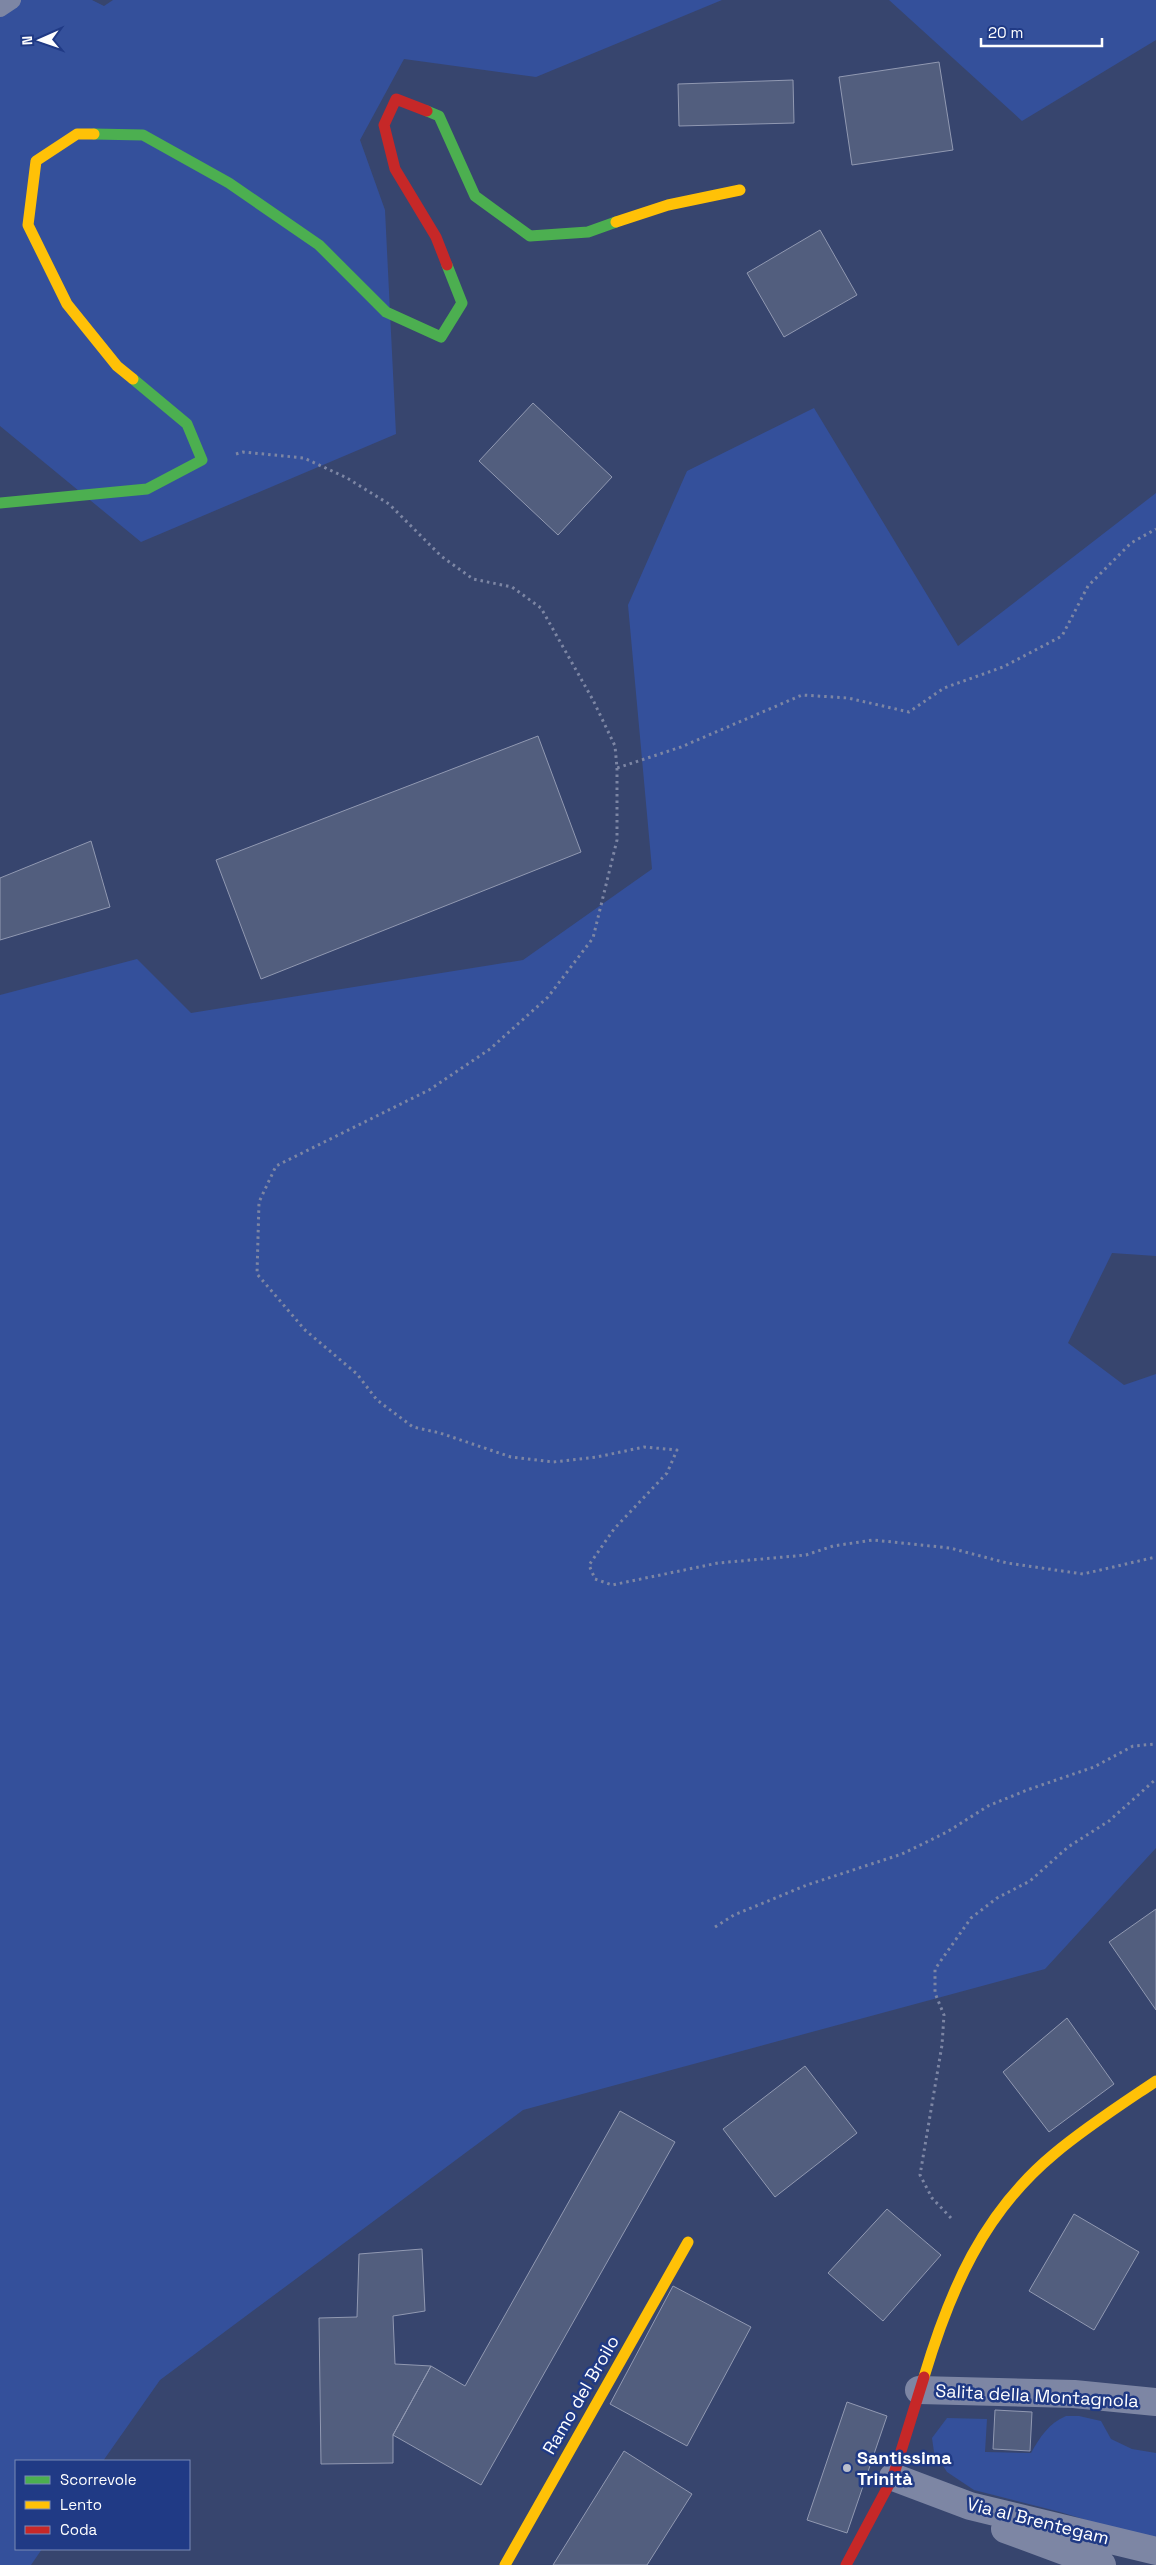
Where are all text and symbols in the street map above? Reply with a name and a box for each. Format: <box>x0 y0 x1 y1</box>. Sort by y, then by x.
north arrow <box>15 15 65 65</box>
scale bar <box>981 15 1102 47</box>
text: 20 m <box>988 23 1023 42</box>
text: N <box>18 35 36 45</box>
street label: Ramo del Broilo <box>537 2331 624 2458</box>
street label: Salita della Montagnola <box>935 2379 1139 2412</box>
place label: Santissima Trinità <box>857 2446 952 2490</box>
legend <box>15 2460 190 2550</box>
marker: Santissima Trinità <box>841 2462 853 2474</box>
text: Scorrevole <box>60 2470 137 2489</box>
street label: Via al Brentegam <box>965 2492 1112 2549</box>
text: Lento <box>60 2495 102 2514</box>
text: Coda <box>60 2520 98 2539</box>

